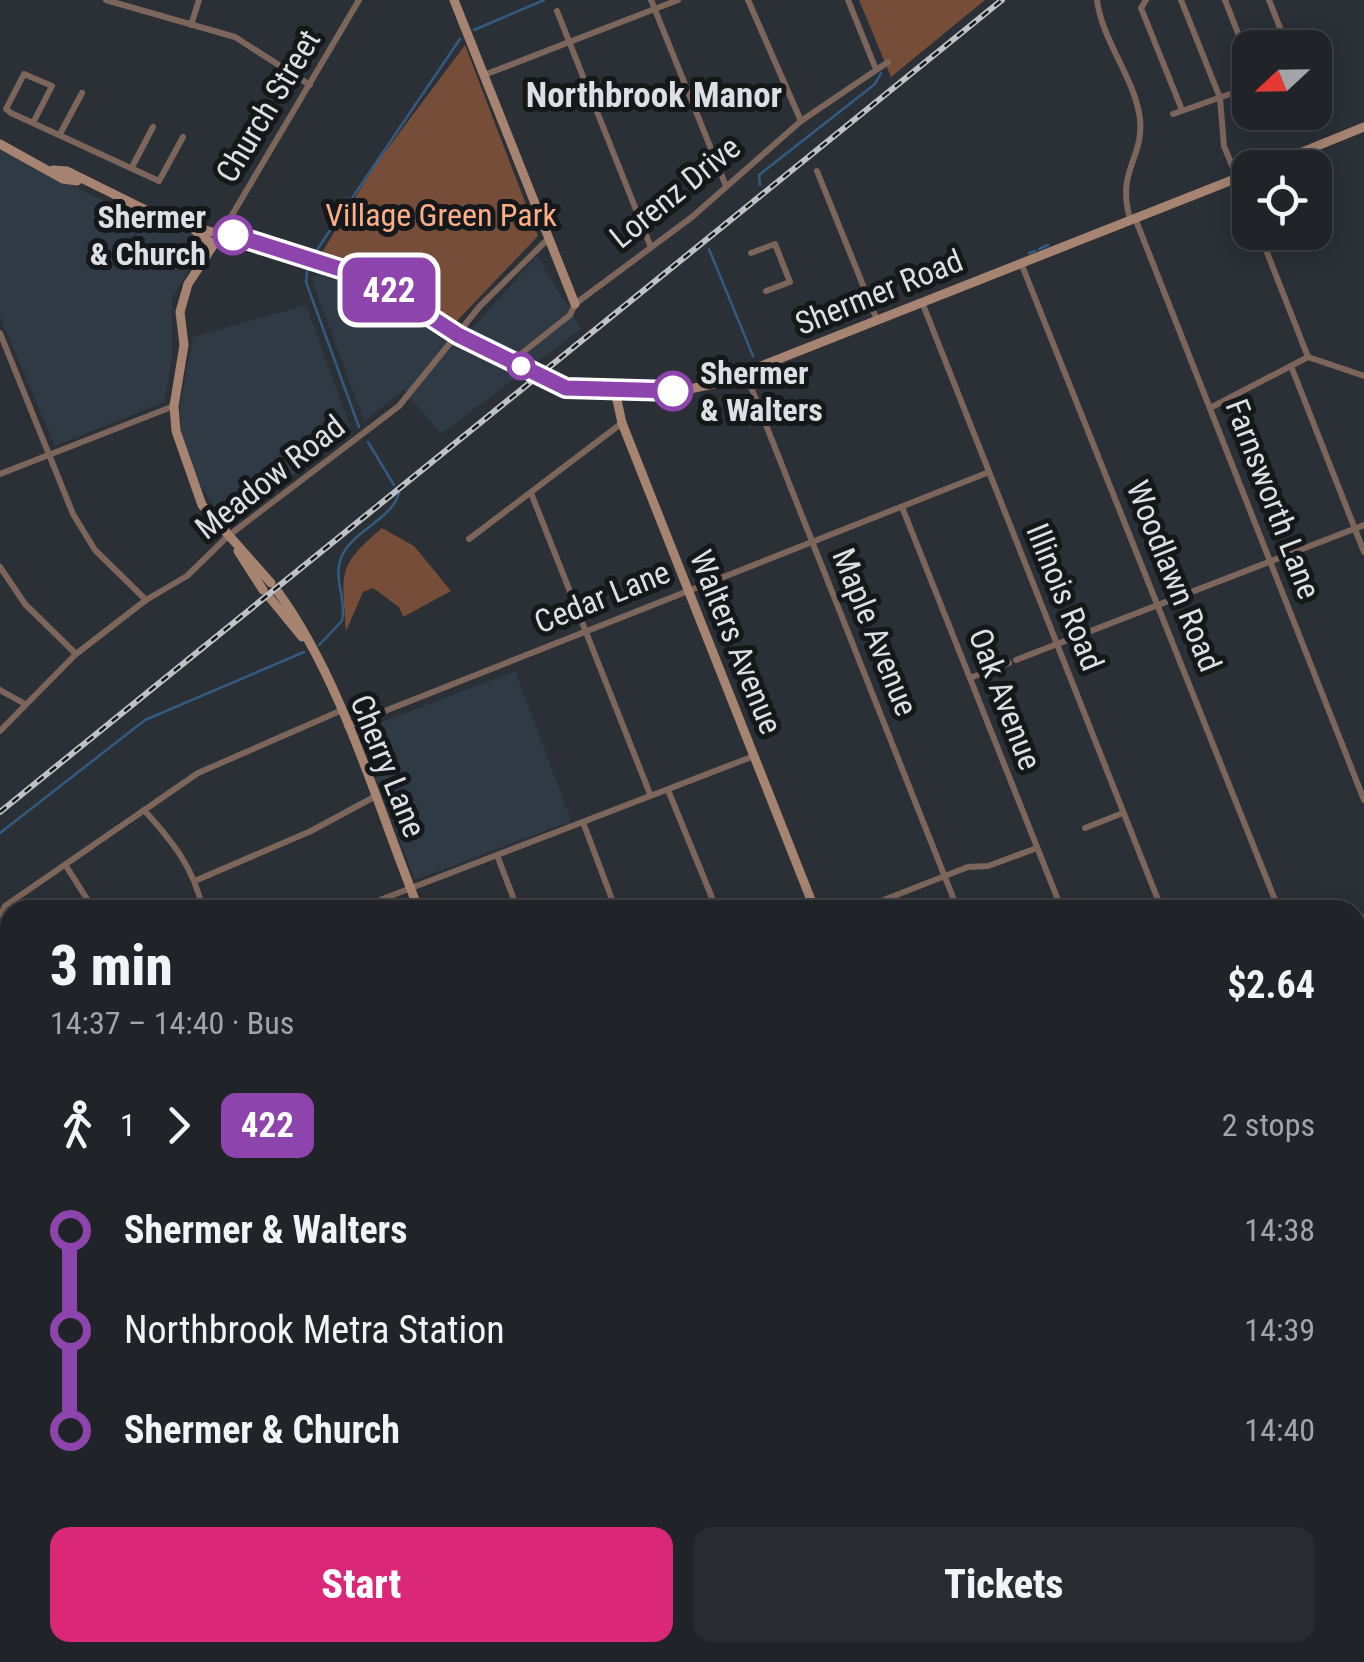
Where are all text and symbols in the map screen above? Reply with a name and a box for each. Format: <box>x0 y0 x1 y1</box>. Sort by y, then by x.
street label: Church Street <box>208 23 328 189</box>
north arrow <box>1232 30 1332 130</box>
map controls <box>1232 30 1332 250</box>
district label: Northbrook Manor <box>526 75 782 116</box>
street label: Lorenz Drive <box>602 128 748 256</box>
button: locate <box>1232 150 1332 250</box>
park label: Village Green Park <box>325 196 557 234</box>
place label: Shermer & Church <box>90 198 206 273</box>
marker: Shermer & Church <box>214 216 252 254</box>
street label: Shermer Road <box>790 241 968 343</box>
line badge: 422 <box>332 258 446 322</box>
text: 422 <box>362 270 416 311</box>
unlabelled marker <box>508 353 534 379</box>
place label: Shermer & Walters <box>700 354 823 429</box>
marker: Shermer & Walters <box>654 372 692 410</box>
street label: Farnsworth Lane <box>1218 394 1328 604</box>
street label: Meadow Road <box>188 407 352 547</box>
street label: Woodlawn Road <box>1118 475 1230 677</box>
street label: Illinois Road <box>1018 518 1112 676</box>
street label: Maple Avenue <box>824 543 926 721</box>
street label: Walters Avenue <box>682 545 790 739</box>
street label: Cedar Lane <box>529 553 675 641</box>
street label: Oak Avenue <box>961 623 1049 775</box>
street label: Cherry Lane <box>342 689 434 843</box>
text: 3 min <box>50 934 173 998</box>
text: $2.64 <box>1227 963 1315 1007</box>
text: 14:37 – 14:40 · Bus <box>50 1004 294 1042</box>
icon: walk <box>50 1098 105 1153</box>
icon: forward <box>151 1098 206 1153</box>
text: 422 <box>241 1105 294 1146</box>
text: 1 <box>120 1106 136 1144</box>
text: 2 stops <box>1222 1106 1315 1144</box>
text: Shermer & Walters <box>124 1208 407 1252</box>
text: 14:38 <box>1244 1211 1315 1249</box>
text: Northbrook Metra Station <box>124 1308 505 1352</box>
text: 14:39 <box>1244 1311 1315 1349</box>
text: Shermer & Church <box>124 1408 400 1452</box>
text: 14:40 <box>1244 1411 1315 1449</box>
button: Start <box>50 1527 673 1642</box>
button: Tickets <box>693 1527 1315 1642</box>

